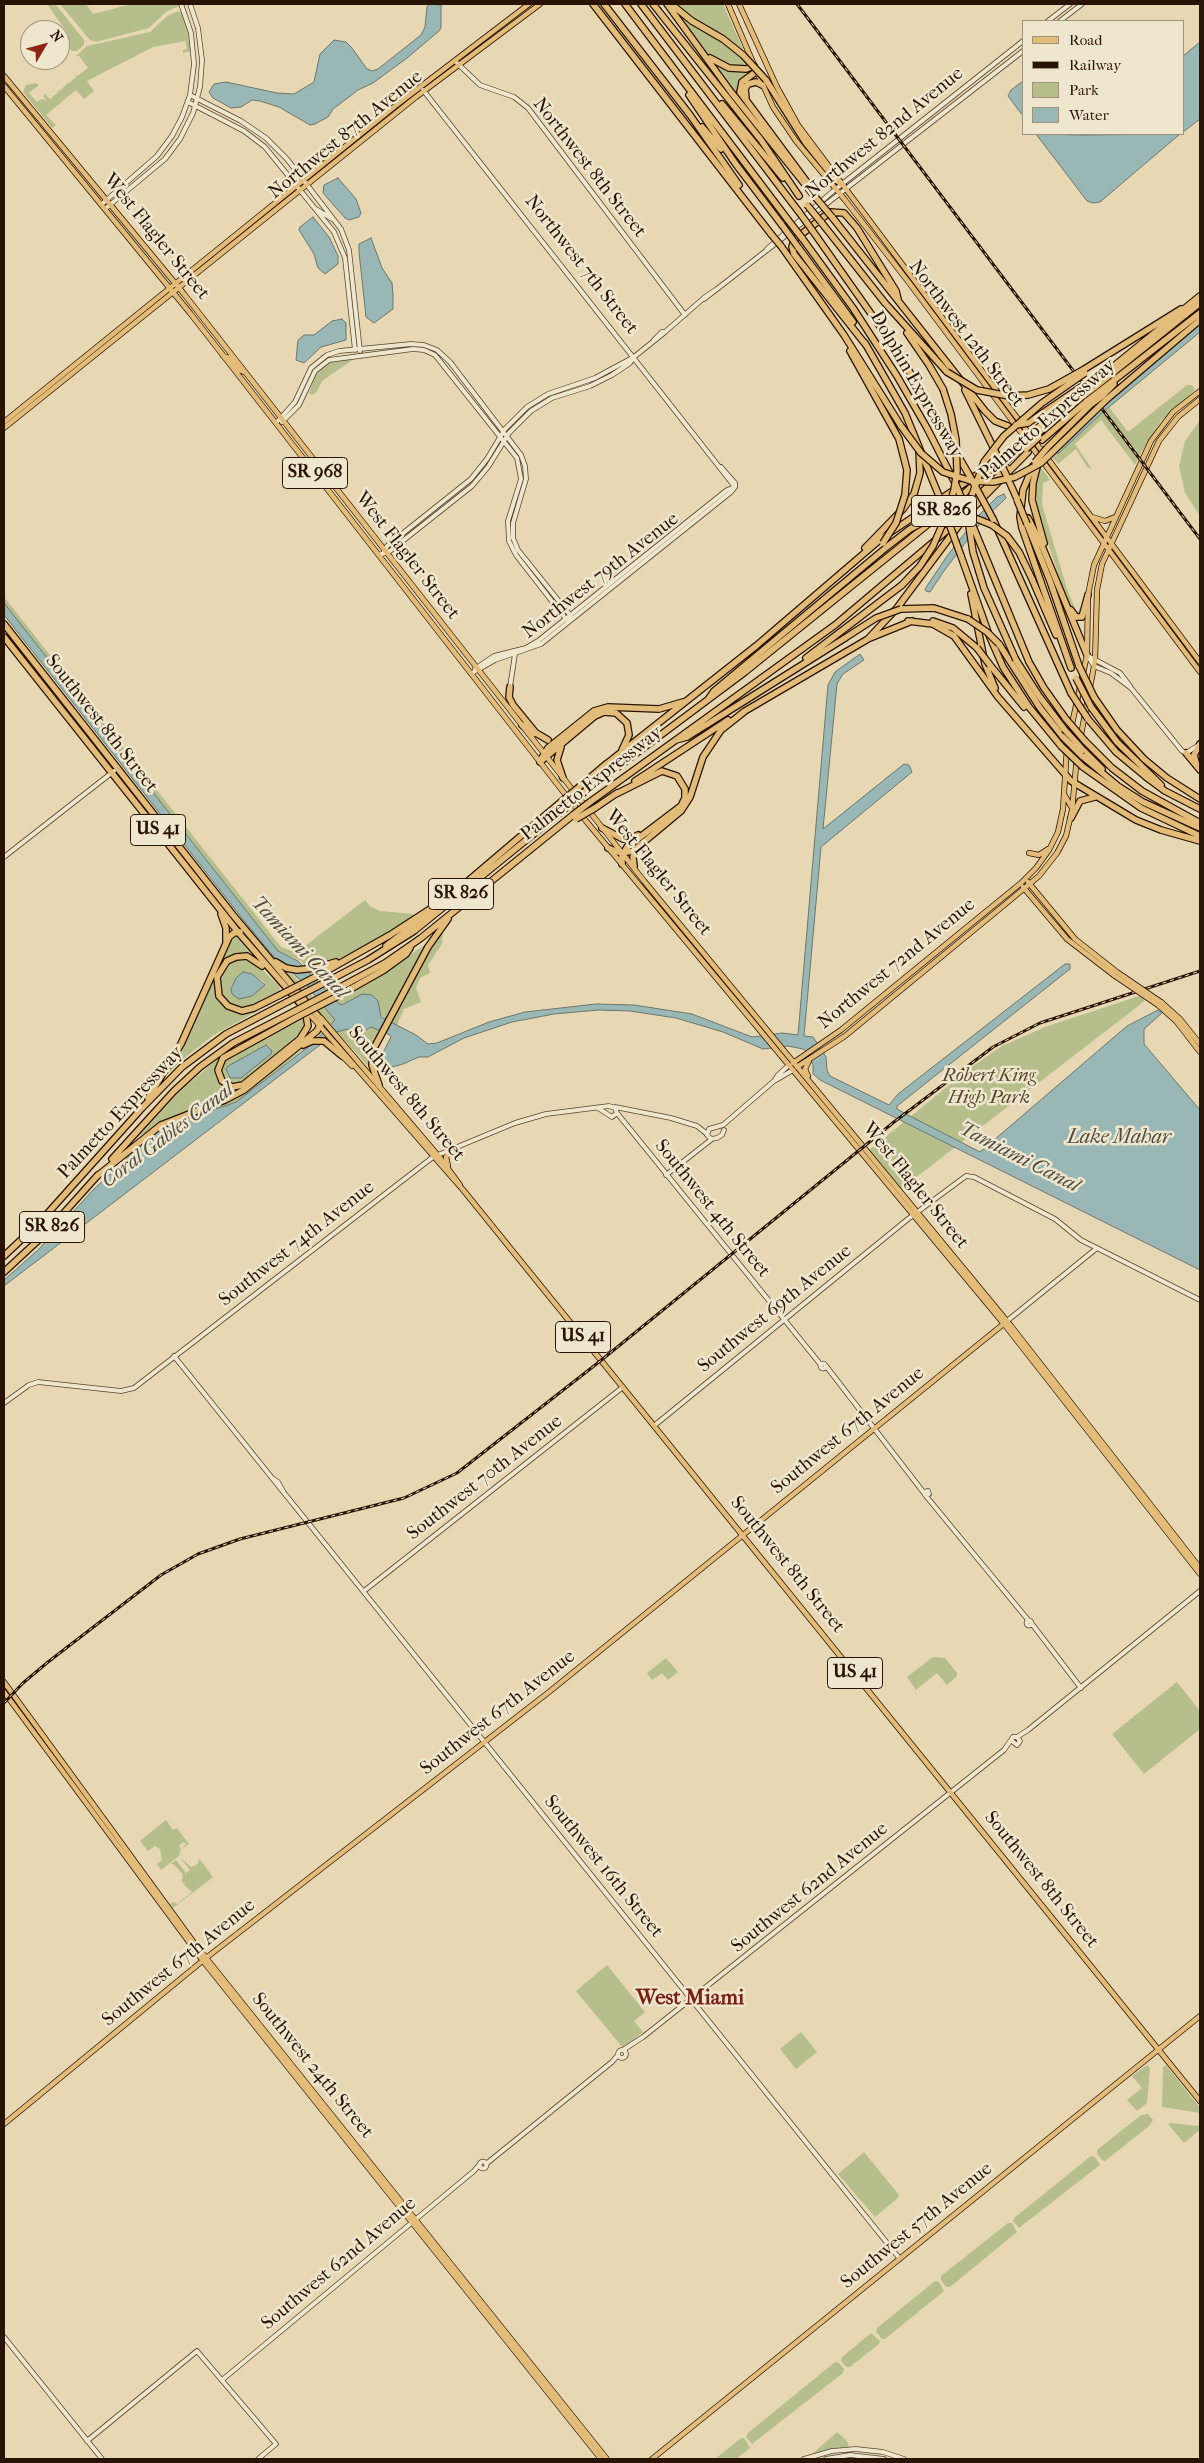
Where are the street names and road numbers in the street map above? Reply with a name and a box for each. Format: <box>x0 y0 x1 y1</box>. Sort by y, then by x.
street label: Northwest 82nd Avenue <box>802 63 968 203</box>
street label: Northwest 87th Avenue <box>264 66 428 204</box>
street label: Northwest 8th Street <box>527 94 651 242</box>
street label: West Flagler Street <box>98 169 214 305</box>
street label: Northwest 7th Street <box>519 191 643 339</box>
street label: Northwest 12th Street <box>903 256 1029 412</box>
street label: Dolphin Expressway <box>865 307 967 463</box>
street label: Palmetto Expressway <box>975 355 1121 485</box>
road number: SR 968 <box>282 458 348 488</box>
street label: West Flagler Street <box>350 488 464 624</box>
road number: SR 826 <box>912 496 976 526</box>
street label: Northwest 79th Avenue <box>518 508 684 644</box>
street label: Southwest 8th Street <box>40 650 162 798</box>
street label: Palmetto Expressway <box>517 722 667 846</box>
street label: West Flagler Street <box>600 805 716 941</box>
road number: US 41 <box>130 814 186 846</box>
road number: SR 826 <box>428 879 494 910</box>
street label: Northwest 72nd Avenue <box>814 894 980 1034</box>
street label: Southwest 8th Street <box>343 1022 469 1166</box>
street label: Palmetto Expressway <box>54 1042 188 1184</box>
street label: West Flagler Street <box>857 1118 973 1254</box>
street label: Southwest 4th Street <box>649 1135 775 1283</box>
street label: Southwest 74th Avenue <box>215 1176 379 1312</box>
road number: SR 826 <box>20 1212 84 1242</box>
street label: Southwest 69th Avenue <box>694 1240 856 1378</box>
road number: US 41 <box>556 1321 610 1352</box>
street label: Southwest 67th Avenue <box>767 1362 929 1500</box>
street label: Southwest 70th Avenue <box>403 1410 567 1546</box>
street label: Southwest 8th Street <box>725 1492 849 1638</box>
street label: Southwest 67th Avenue <box>416 1645 580 1781</box>
road number: US 41 <box>828 1658 882 1689</box>
street label: Southwest 16th Street <box>539 1791 667 1943</box>
street label: Southwest 8th Street <box>979 1807 1103 1953</box>
street label: Southwest 62nd Avenue <box>727 1818 893 1958</box>
street label: Southwest 67th Avenue <box>98 1894 260 2032</box>
street label: Southwest 24th Street <box>246 1989 378 2143</box>
street label: Southwest 57th Avenue <box>837 2158 997 2294</box>
street label: Southwest 62nd Avenue <box>257 2193 421 2335</box>

